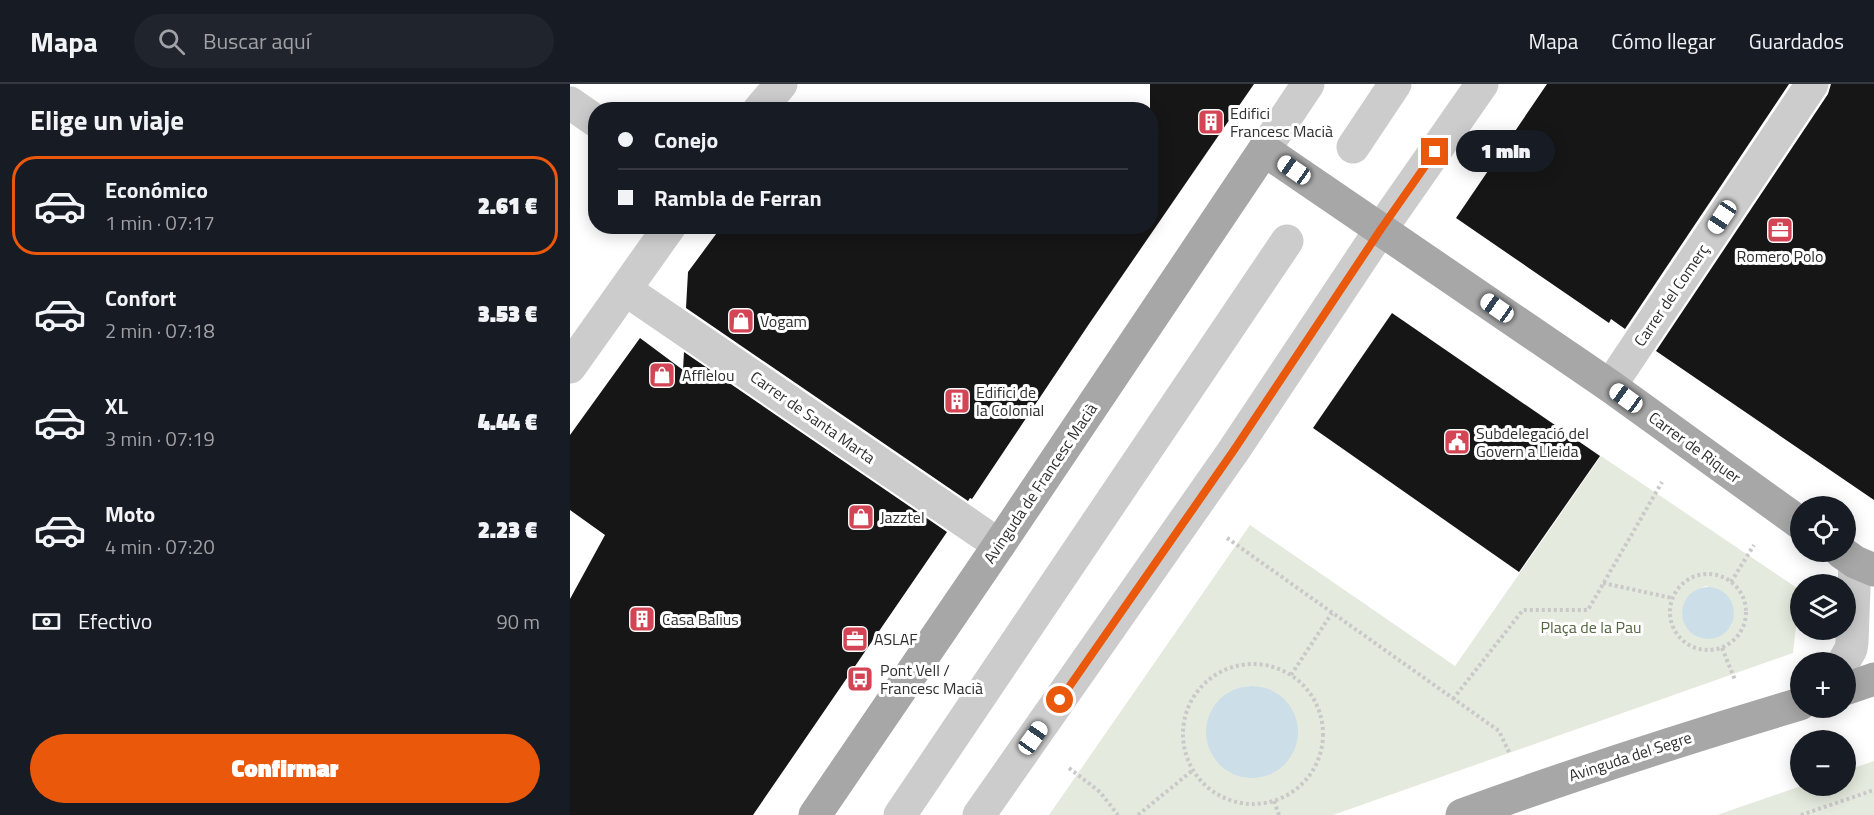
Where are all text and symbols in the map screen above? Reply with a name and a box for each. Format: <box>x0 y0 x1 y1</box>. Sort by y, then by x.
search box <box>134 14 554 68</box>
text: Mapa <box>30 20 98 63</box>
text: Buscar aquí <box>203 24 311 58</box>
icon: search <box>155 25 188 58</box>
text: Mapa <box>1529 25 1578 57</box>
text: Cómo llegar <box>1611 25 1716 57</box>
text: Guardados <box>1749 25 1844 57</box>
text: Elige un viaje <box>30 99 184 140</box>
place label: Edifici Francesc Macià <box>1230 101 1333 143</box>
building icon: Edifici Francesc Macià <box>1196 107 1226 137</box>
text: Conejo <box>654 123 718 157</box>
callout: 1 min <box>1456 131 1555 173</box>
text: 1 min <box>1481 135 1530 166</box>
route end <box>1421 138 1448 165</box>
car <box>1274 152 1314 188</box>
text: Económico <box>105 173 208 207</box>
icon: car <box>33 179 87 233</box>
text: Rambla de Ferran <box>654 181 822 215</box>
text: 2.61 € <box>478 189 537 223</box>
car <box>1704 197 1740 237</box>
text: 1 min · 07:17 <box>105 207 215 238</box>
office icon: Romero Polo <box>1765 215 1795 245</box>
street label: Carrer del Comerç <box>1628 239 1714 351</box>
place label: Romero Polo <box>1737 244 1823 268</box>
text: Confort <box>105 281 176 315</box>
icon: car <box>33 287 87 341</box>
car <box>1477 290 1517 326</box>
text: 3.53 € <box>478 297 537 331</box>
shop icon: Vogam <box>726 306 756 336</box>
place label: Vogam <box>760 309 807 333</box>
text: 2 min · 07:18 <box>105 315 215 346</box>
shop icon: Afflelou <box>647 360 677 390</box>
place label: Afflelou <box>682 363 734 387</box>
street label: Carrer de Santa Marta <box>746 365 880 469</box>
place label: Edifici de la Colonial <box>976 380 1044 422</box>
car <box>1606 380 1646 416</box>
building icon: Edifici de la Colonial <box>942 386 972 416</box>
text: XL <box>105 389 128 423</box>
icon: car <box>33 395 87 449</box>
street label: Avinguda de Francesc Macià <box>977 398 1103 568</box>
text: 4.44 € <box>478 405 537 439</box>
street label: Carrer de Riquer <box>1644 405 1746 489</box>
place label: Subdelegació del Govern a Lleida <box>1476 421 1589 463</box>
text: 3 min · 07:19 <box>105 423 215 454</box>
public building icon: Subdelegació del Govern a Lleida <box>1442 427 1472 457</box>
map controls <box>1790 496 1856 796</box>
button: locate <box>1790 496 1856 562</box>
text: Moto <box>105 497 155 531</box>
shop icon: Jazztel <box>846 502 876 532</box>
icon: car <box>33 503 87 557</box>
place label: Jazztel <box>880 505 925 529</box>
text: 2.23 € <box>478 513 537 547</box>
text: 4 min · 07:20 <box>105 531 215 562</box>
button: layers <box>1790 574 1856 640</box>
text: Efectivo <box>78 604 152 638</box>
building icon: Casa Balius <box>627 604 657 634</box>
icon: cash <box>30 605 63 638</box>
text: 90 m <box>496 606 540 637</box>
place label: Casa Balius <box>662 607 739 631</box>
park label: Plaça de la Pau <box>1541 615 1641 639</box>
office icon: ASLAF <box>840 624 870 654</box>
place label: ASLAF <box>874 627 918 651</box>
button: + <box>1790 652 1856 718</box>
place label: Pont Vell / Francesc Macià <box>880 658 983 700</box>
bus stop icon: Pont Vell / Francesc Macià <box>845 664 875 694</box>
route start <box>1046 686 1073 713</box>
car <box>1015 718 1051 758</box>
street label: Avinguda del Segre <box>1565 725 1695 787</box>
button: − <box>1790 730 1856 796</box>
button: Confirmar <box>30 734 540 803</box>

